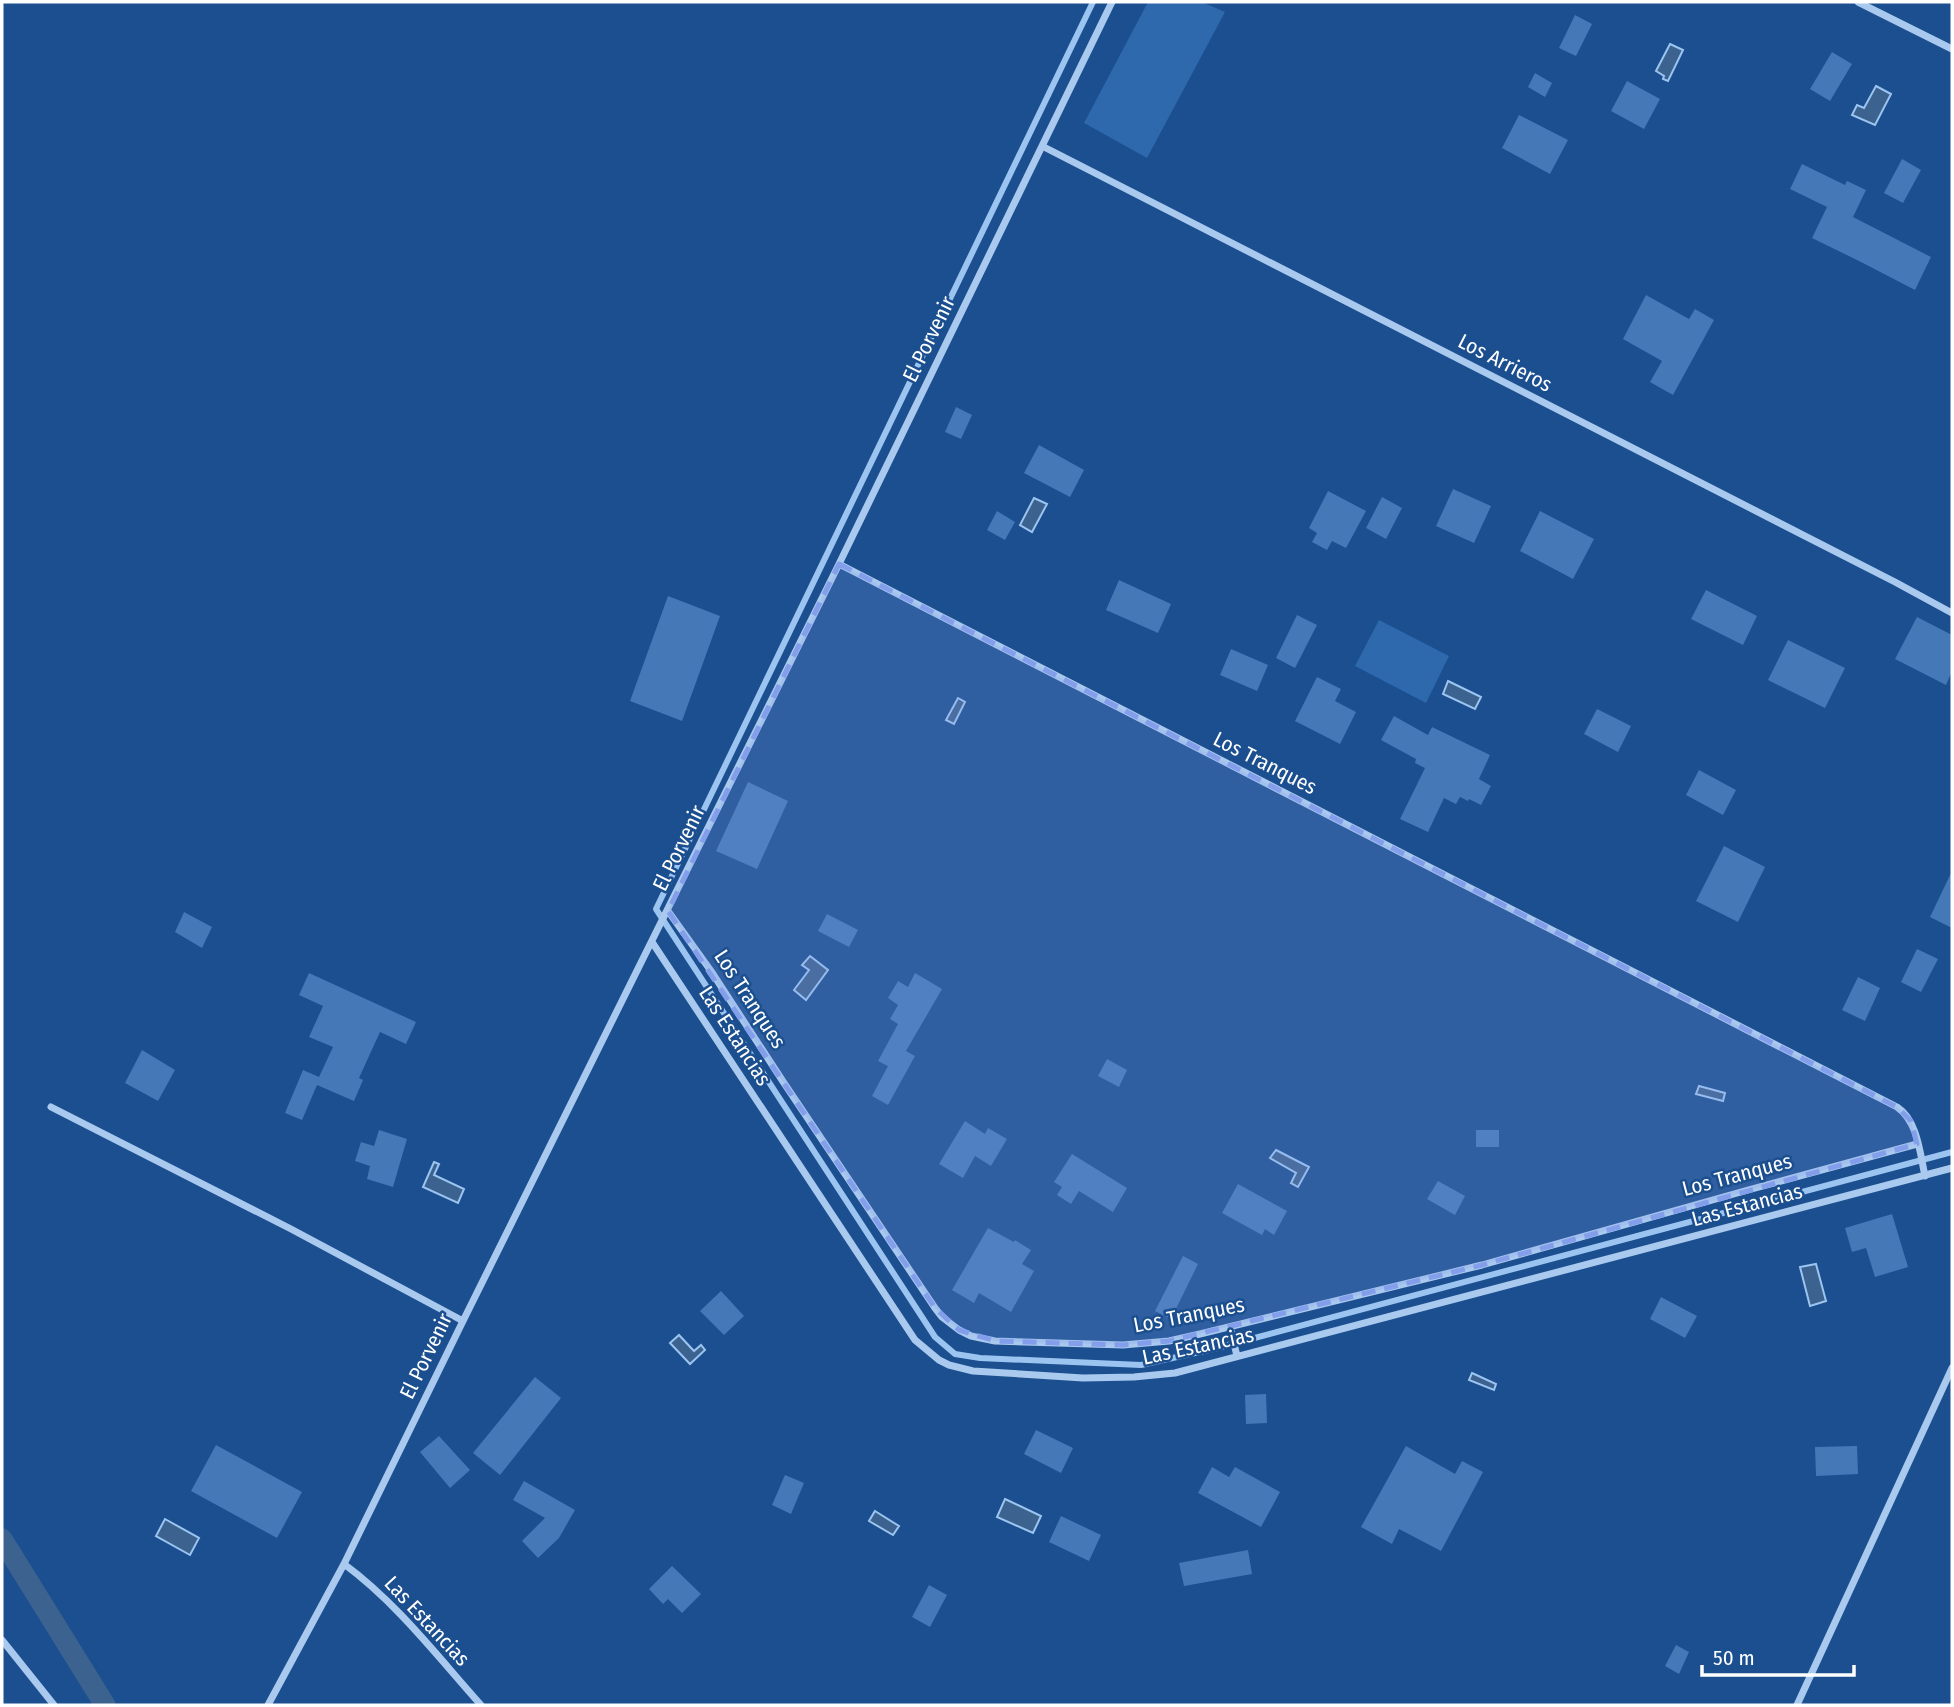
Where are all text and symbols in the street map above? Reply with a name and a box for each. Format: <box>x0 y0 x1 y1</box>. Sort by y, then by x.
street label: El Porvenir <box>897 291 961 386</box>
street label: Los Arrieros <box>1454 328 1556 398</box>
street label: Los Tranques <box>1209 726 1321 800</box>
street label: El Porvenir <box>647 800 711 895</box>
street label: Los Tranques <box>708 945 792 1053</box>
street label: Las Estancias <box>693 981 777 1091</box>
street label: Los Tranques <box>1679 1148 1795 1202</box>
street label: Las Estancias <box>1689 1178 1805 1232</box>
street label: Los Tranques <box>1131 1292 1247 1338</box>
street label: El Porvenir <box>394 1308 458 1403</box>
street label: Las Estancias <box>1140 1321 1256 1371</box>
street label: Las Estancias <box>379 1571 475 1671</box>
scale bar <box>1702 1634 1854 1678</box>
text: 50 m <box>1713 1645 1755 1671</box>

